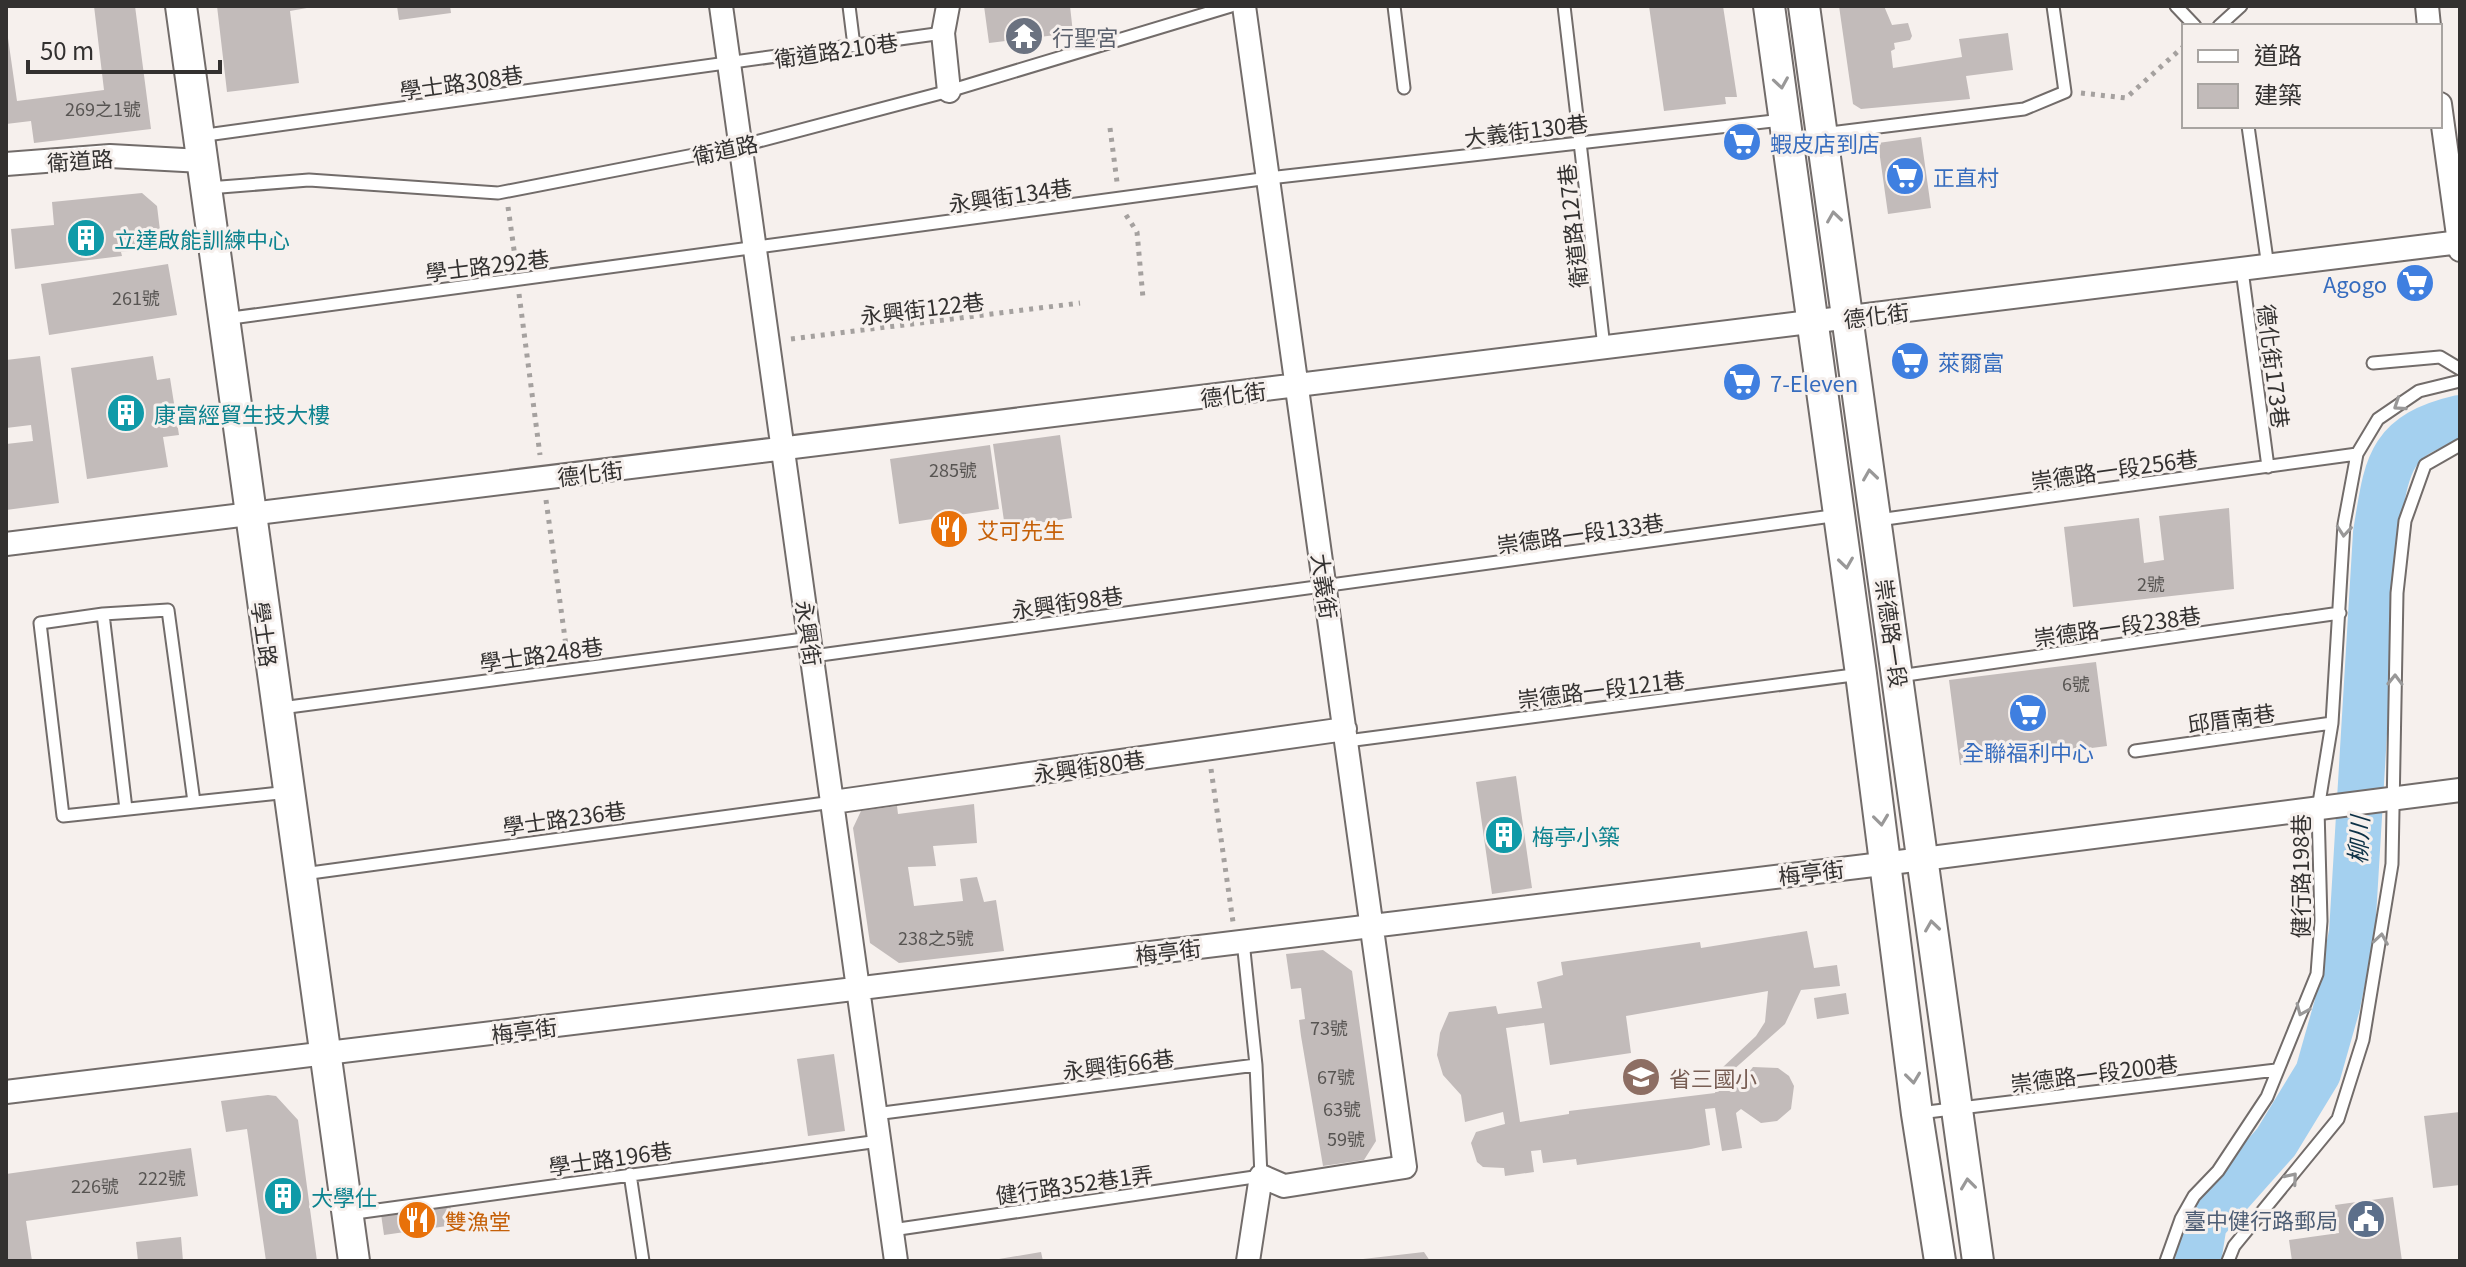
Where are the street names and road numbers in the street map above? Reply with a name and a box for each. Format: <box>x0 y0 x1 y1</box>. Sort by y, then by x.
street label: 衛道路210巷 <box>772 24 900 74</box>
street label: 學士路308巷 <box>397 56 525 106</box>
street label: 大義街130巷 <box>1462 106 1590 152</box>
street label: 衛道路 <box>689 125 761 171</box>
street label: 衛道路 <box>46 141 114 177</box>
street label: 衛道路127巷 <box>1549 162 1593 290</box>
street label: 永興街134巷 <box>946 169 1074 219</box>
street label: 學士路292巷 <box>423 241 551 287</box>
street label: 永興街122巷 <box>858 284 986 330</box>
street label: 德化街 <box>1841 294 1911 334</box>
street label: 德化街173巷 <box>2252 302 2298 430</box>
street label: 德化街 <box>1198 373 1268 413</box>
street label: 崇德路一段256巷 <box>2028 440 2200 496</box>
street label: 德化街 <box>555 452 625 492</box>
street label: 崇德路一段133巷 <box>1494 504 1666 560</box>
street label: 大義街 <box>1306 551 1346 621</box>
street label: 崇德路一段 <box>1870 576 1916 690</box>
street label: 永興街98巷 <box>1009 577 1125 625</box>
street label: 崇德路一段238巷 <box>2031 597 2203 653</box>
street label: 永興街 <box>790 598 830 668</box>
street label: 學士路 <box>246 599 286 669</box>
street label: 學士路248巷 <box>477 628 605 678</box>
street label: 崇德路一段121巷 <box>1515 662 1687 714</box>
street label: 邱厝南巷 <box>2185 695 2277 739</box>
street label: 永興街80巷 <box>1031 741 1147 789</box>
street label: 學士路236巷 <box>500 792 628 842</box>
street label: 健行路198巷 <box>2283 814 2315 938</box>
street label: 梅亭街 <box>1776 851 1846 891</box>
street label: 梅亭街 <box>1133 930 1203 970</box>
street label: 梅亭街 <box>489 1009 559 1049</box>
street label: 永興街66巷 <box>1060 1040 1176 1086</box>
street label: 崇德路一段200巷 <box>2008 1046 2180 1098</box>
street label: 學士路196巷 <box>546 1132 674 1182</box>
street label: 健行路352巷1弄 <box>993 1156 1155 1210</box>

